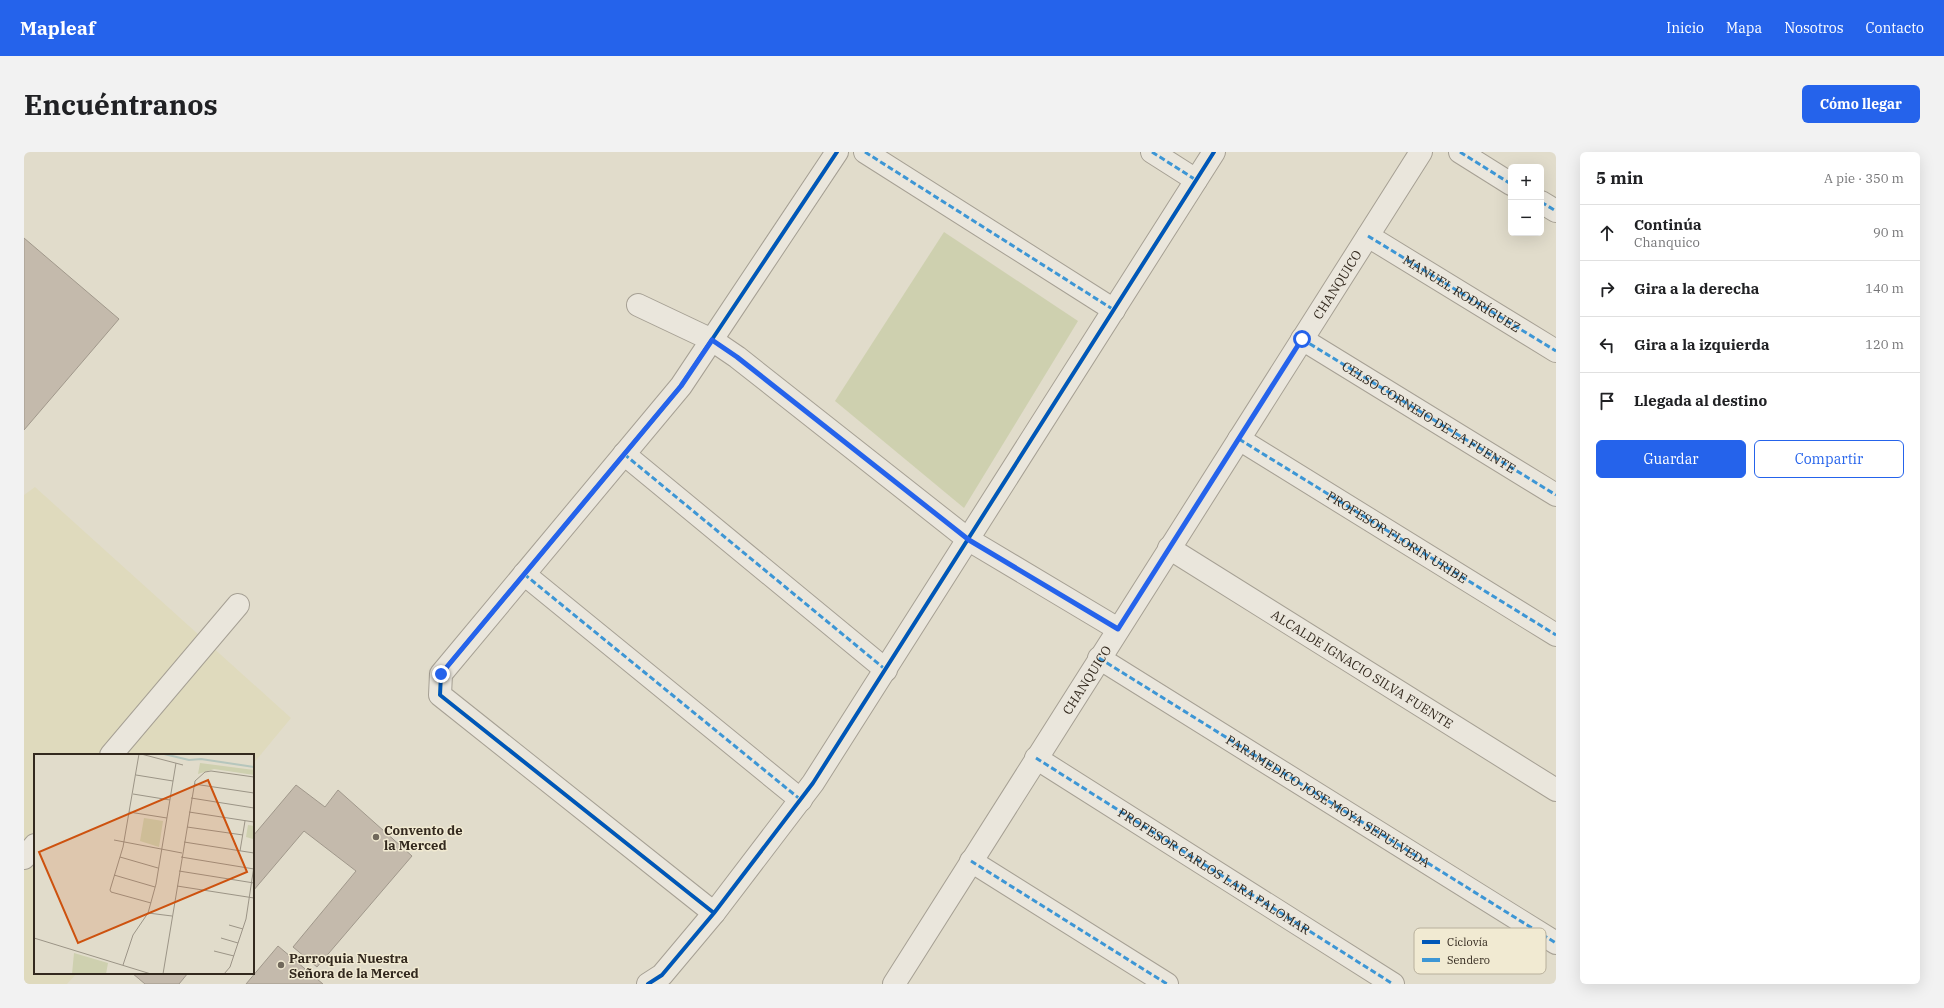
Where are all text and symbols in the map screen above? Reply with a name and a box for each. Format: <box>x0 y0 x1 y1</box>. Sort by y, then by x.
text: Mapleaf <box>20 16 95 40</box>
text: Inicio <box>1666 19 1704 37</box>
text: Mapa <box>1726 19 1762 37</box>
text: Nosotros <box>1784 19 1844 37</box>
text: Contacto <box>1866 19 1924 37</box>
button: Cómo llegar <box>1802 85 1920 123</box>
text: Encuéntranos <box>24 86 218 123</box>
map controls <box>1508 164 1544 236</box>
button: + <box>1508 164 1544 200</box>
text: 5 min <box>1596 167 1644 189</box>
text: A pie · 350 m <box>1824 170 1904 187</box>
button: − <box>1508 200 1544 236</box>
text: Continúa <box>1634 215 1701 234</box>
icon: ahead <box>1596 222 1618 244</box>
text: 90 m <box>1873 224 1904 241</box>
text: Chanquico <box>1634 234 1700 251</box>
street label: CHANQUICO <box>1309 247 1366 323</box>
street label: MANUEL RODRÍGUEZ <box>1400 251 1524 336</box>
icon: right <box>1596 278 1618 300</box>
text: Gira a la derecha <box>1634 279 1759 298</box>
text: 140 m <box>1865 280 1904 297</box>
route start <box>1293 330 1311 348</box>
icon: left <box>1596 334 1618 356</box>
text: Gira a la izquierda <box>1634 335 1770 354</box>
text: 120 m <box>1865 336 1904 353</box>
street label: CELSO CORNEJO DE LA FUENTE <box>1339 358 1519 477</box>
icon: arrive <box>1596 390 1618 412</box>
text: Llegada al destino <box>1634 391 1767 410</box>
button: Guardar <box>1596 440 1746 478</box>
button: Compartir <box>1754 440 1904 478</box>
street label: PROFESOR FLORIN URIBE <box>1323 487 1471 587</box>
street label: ALCALDE IGNACIO SILVA FUENTE <box>1268 606 1456 733</box>
street label: CHANQUICO <box>1059 642 1115 718</box>
route end <box>432 665 450 683</box>
street label: PARAMEDICO JOSE MOYA SEPULVEDA <box>1223 731 1433 871</box>
inset map <box>34 754 254 974</box>
street label: PROFESOR CARLOS LARA PALOMAR <box>1115 804 1314 939</box>
place label: Convento de la Merced <box>384 822 463 854</box>
marker: Convento de la Merced <box>371 832 381 842</box>
legend <box>1414 928 1546 974</box>
text: Ciclovía <box>1447 935 1488 949</box>
place label: Parroquia Nuestra Señora de la Merced <box>289 950 419 982</box>
text: Sendero <box>1447 953 1490 967</box>
marker: Parroquia Nuestra Señora de la Merced <box>276 960 286 970</box>

